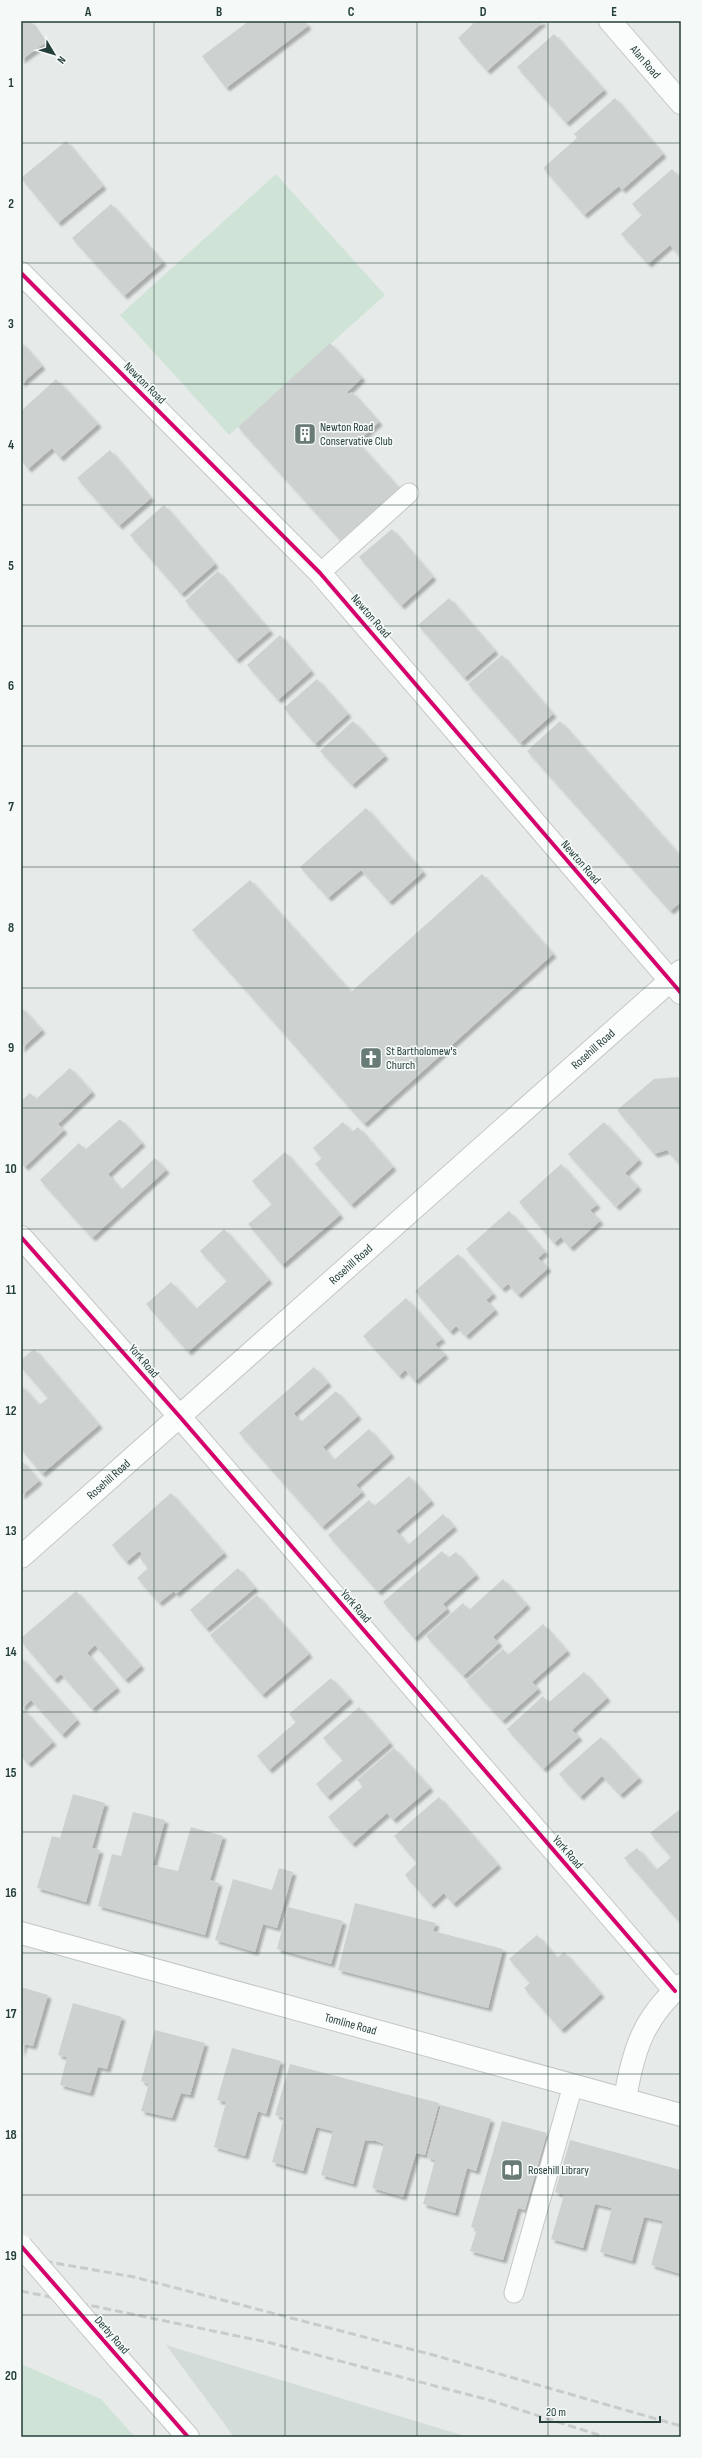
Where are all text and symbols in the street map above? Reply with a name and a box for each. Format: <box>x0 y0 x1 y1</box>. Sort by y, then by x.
text: A <box>84 4 92 20</box>
text: B <box>216 4 222 20</box>
text: C <box>348 4 355 20</box>
text: D <box>480 4 487 20</box>
text: E <box>611 4 617 20</box>
north arrow <box>34 34 74 74</box>
street label: Alan Road <box>626 42 663 82</box>
text: N <box>54 54 68 66</box>
text: 1 <box>8 75 14 91</box>
text: 2 <box>8 196 14 212</box>
text: 3 <box>8 316 14 332</box>
street label: Newton Road <box>121 359 169 407</box>
place label: Newton Road Conservative Club <box>320 420 393 449</box>
building icon: Newton Road Conservative Club <box>292 421 318 447</box>
text: 4 <box>8 437 14 453</box>
text: 5 <box>8 558 14 574</box>
street label: Newton Road <box>348 591 394 641</box>
text: 6 <box>8 678 14 694</box>
text: 7 <box>8 799 14 815</box>
street label: Newton Road <box>558 837 604 887</box>
text: 8 <box>8 920 14 936</box>
street label: Rosehill Road <box>568 1026 618 1073</box>
text: 9 <box>8 1040 14 1056</box>
place label: St Bartholomew's Church <box>386 1044 457 1073</box>
church icon: St Bartholomew's Church <box>358 1045 384 1071</box>
text: 10 <box>5 1161 17 1177</box>
street label: Rosehill Road <box>326 1241 376 1288</box>
text: 11 <box>6 1282 16 1298</box>
street label: York Road <box>125 1342 162 1381</box>
text: 12 <box>6 1403 17 1419</box>
street label: Rosehill Road <box>84 1456 134 1503</box>
text: 13 <box>6 1523 17 1539</box>
street label: York Road <box>337 1587 374 1626</box>
text: 14 <box>5 1644 17 1660</box>
text: 15 <box>6 1765 17 1781</box>
street label: York Road <box>549 1833 586 1872</box>
text: 16 <box>5 1885 17 1901</box>
text: 17 <box>6 2006 17 2022</box>
street label: Tomline Road <box>323 2010 378 2039</box>
text: 18 <box>5 2127 17 2143</box>
library icon: Rosehill Library <box>499 2157 525 2183</box>
place label: Rosehill Library <box>528 2163 589 2178</box>
text: 19 <box>5 2248 17 2264</box>
street label: Derby Road <box>91 2313 132 2357</box>
text: 20 <box>5 2368 17 2384</box>
scale bar <box>540 2398 660 2424</box>
text: 20 m <box>546 2405 566 2420</box>

